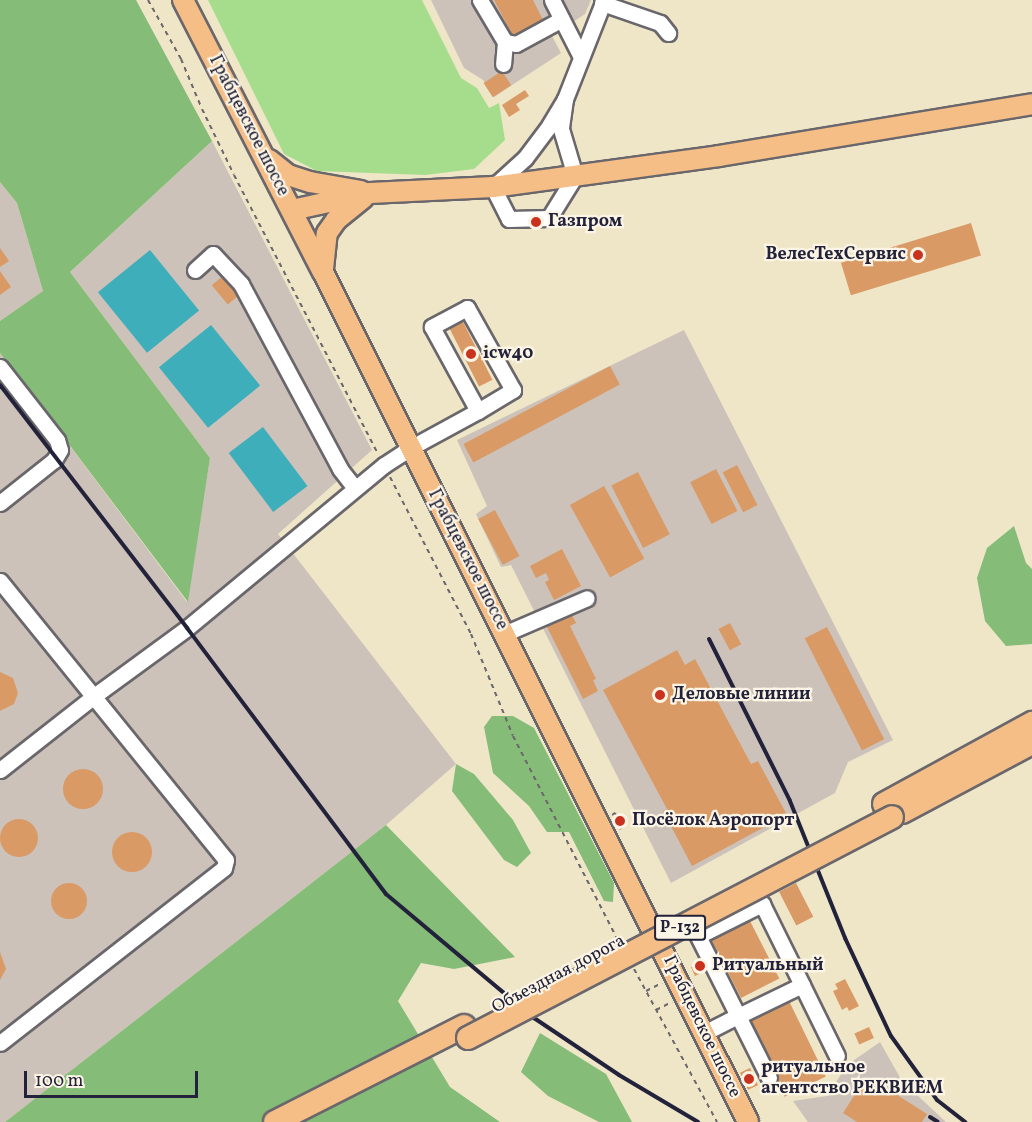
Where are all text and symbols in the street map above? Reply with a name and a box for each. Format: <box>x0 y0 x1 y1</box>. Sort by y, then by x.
street label: Грабцевское шоссе <box>203 52 293 200</box>
place label: Газпром <box>548 211 622 233</box>
marker: Газпром <box>529 215 543 229</box>
place label: ВелесТехСервис <box>765 244 906 266</box>
marker: ВелесТехСервис <box>911 248 925 262</box>
place label: icw40 <box>483 343 533 365</box>
marker: icw40 <box>464 347 478 361</box>
street label: Грабцевское шоссе <box>422 486 512 634</box>
place label: Деловые линии <box>672 684 811 706</box>
marker: Деловые линии <box>653 688 667 702</box>
place label: Посёлок Аэропорт <box>632 810 794 832</box>
marker: Посёлок Аэропорт <box>613 814 627 828</box>
road number: Р-132 <box>653 915 707 941</box>
street label: Объездная дорога <box>489 931 629 1019</box>
street label: Грабцевское шоссе <box>657 953 745 1101</box>
place label: Ритуальный <box>712 955 823 977</box>
marker: Ритуальный <box>693 959 707 973</box>
place label: ритуальное агентство РЕКВИЕМ <box>761 1058 943 1100</box>
scale bar <box>27 1059 201 1097</box>
text: 100 m <box>35 1069 84 1094</box>
marker: ритуальное агентство РЕКВИЕМ <box>742 1072 756 1086</box>

